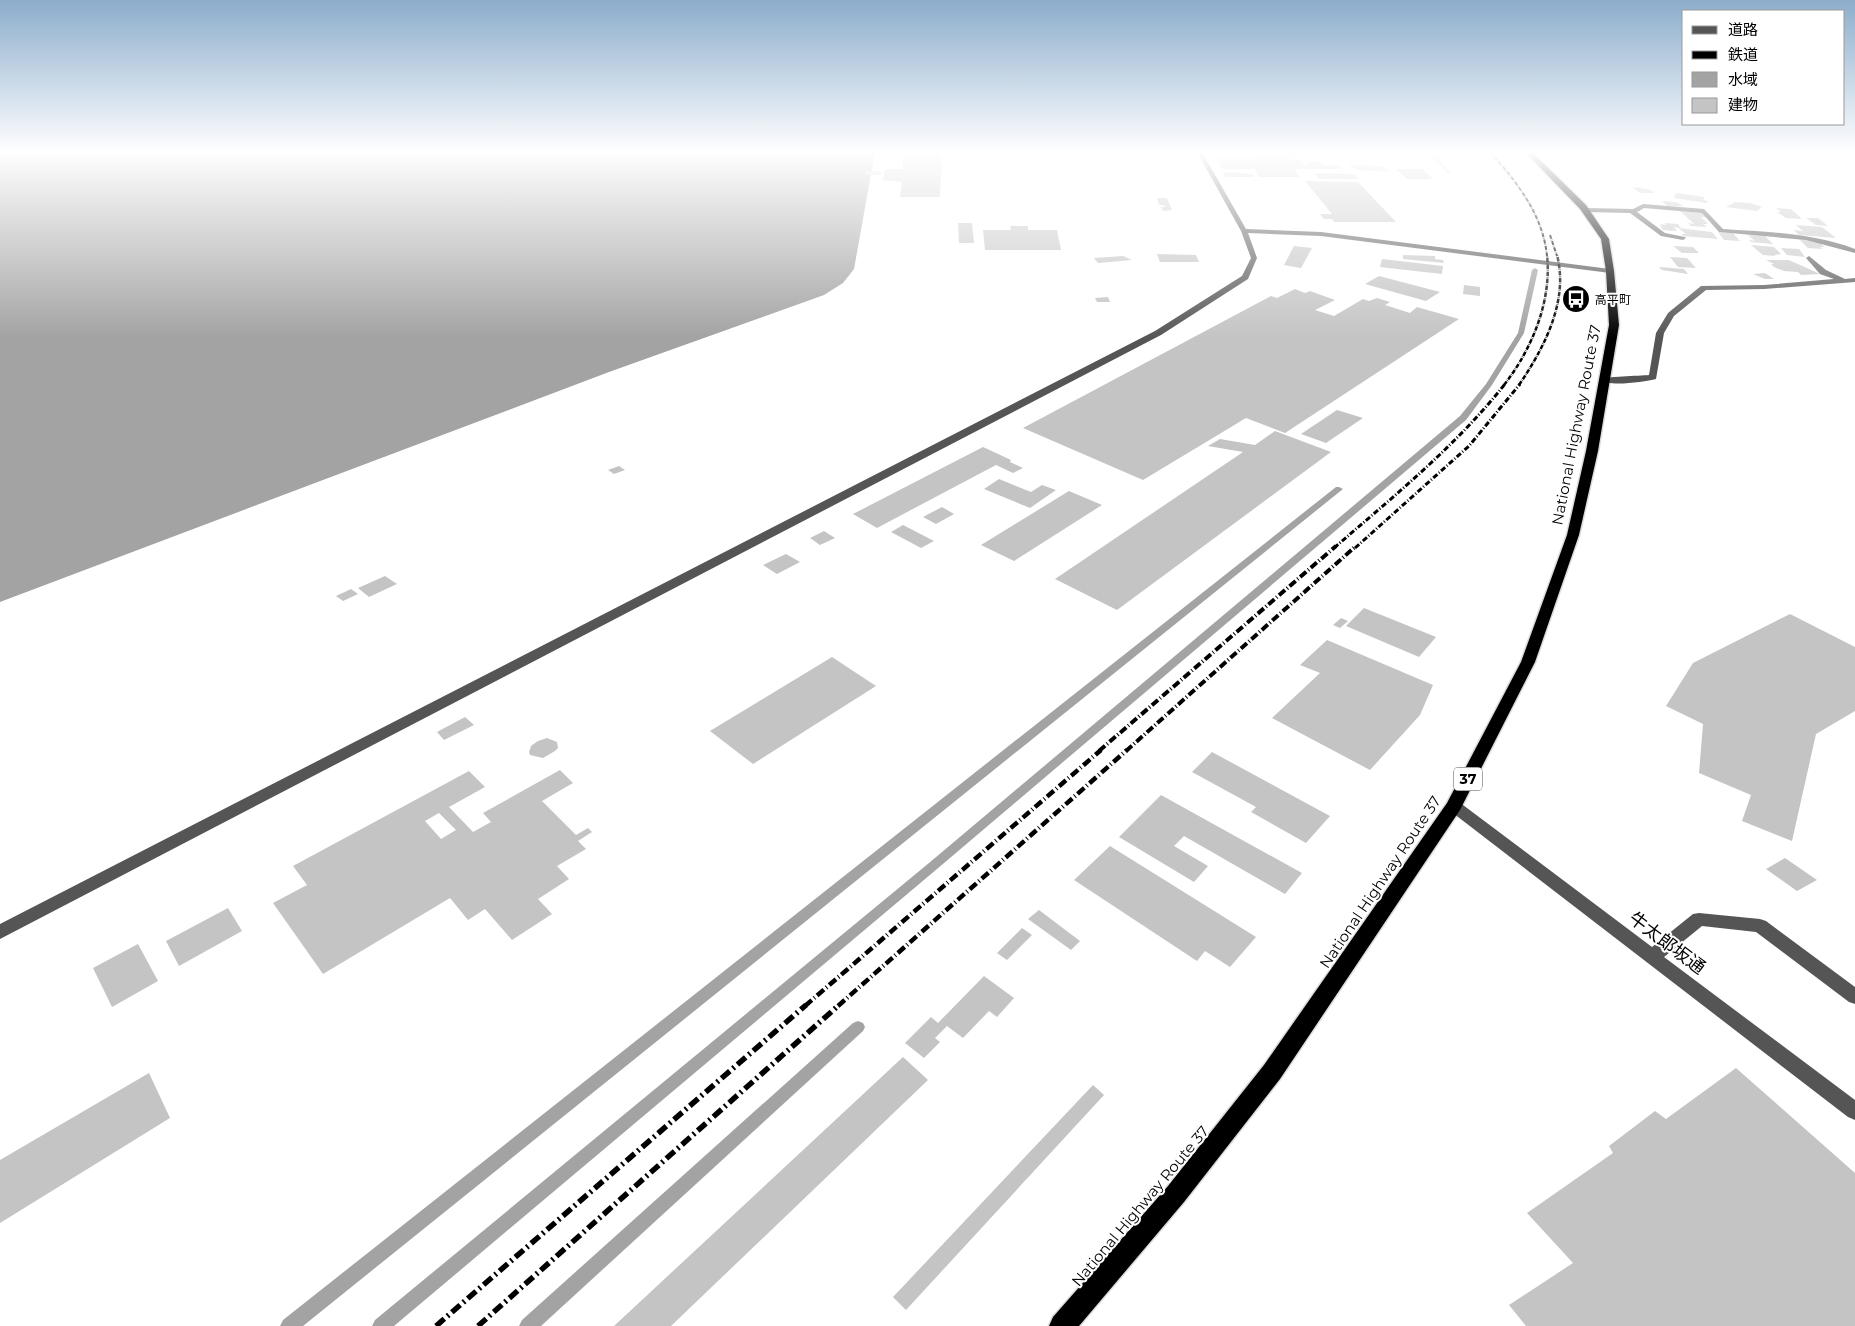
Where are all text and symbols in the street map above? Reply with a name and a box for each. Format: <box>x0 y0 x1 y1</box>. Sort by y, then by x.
legend <box>1682 10 1845 125</box>
text: 道路 <box>1728 20 1758 39</box>
text: 鉄道 <box>1728 45 1758 64</box>
text: 水域 <box>1728 70 1758 89</box>
text: 建物 <box>1728 95 1758 114</box>
bus stop icon: 高平町 <box>1561 284 1591 314</box>
place label: 高平町 <box>1595 292 1631 307</box>
street label: National Highway Route 37 <box>1547 323 1605 527</box>
road number: 37 <box>1454 768 1482 791</box>
street label: National Highway Route 37 <box>1315 792 1445 972</box>
street label: 牛太郎坂通 <box>1624 907 1710 979</box>
street label: National Highway Route 37 <box>1067 1122 1213 1290</box>

